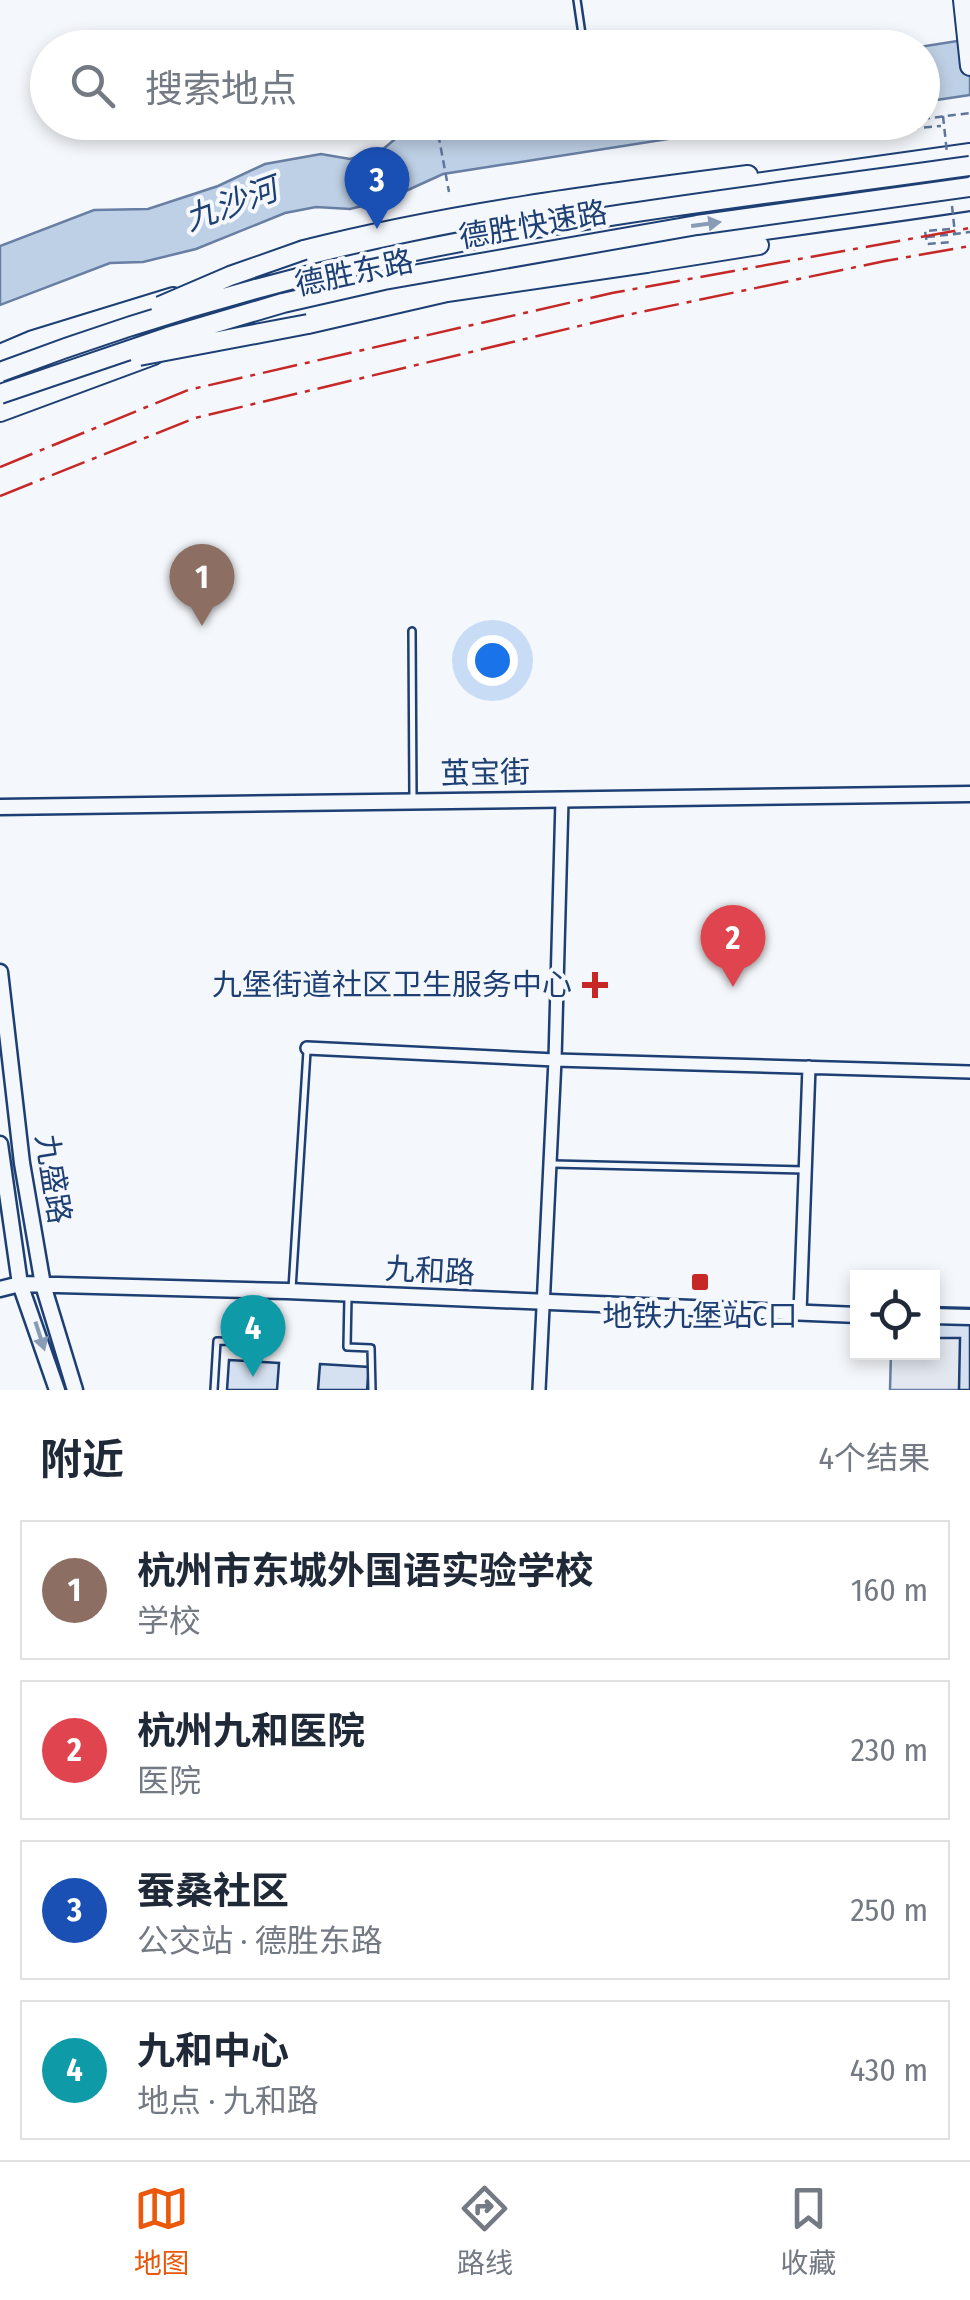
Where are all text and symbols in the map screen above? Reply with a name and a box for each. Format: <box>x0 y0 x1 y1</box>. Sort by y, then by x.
search box <box>30 30 940 140</box>
icon: search <box>65 58 120 113</box>
text: 搜索地点 <box>145 66 297 112</box>
pin: 3 <box>344 146 410 229</box>
water label: 九沙河 <box>179 168 288 238</box>
street label: 德胜快速路 <box>456 194 610 256</box>
one-way arrow <box>690 215 722 231</box>
street label: 德胜东路 <box>292 243 416 303</box>
pin: 1 <box>170 544 234 626</box>
your location <box>467 635 518 686</box>
street label: 茧宝街 <box>440 754 530 792</box>
pin: 2 <box>700 904 766 987</box>
place label: 九堡街道社区卫生服务中心 <box>212 967 572 1003</box>
marker: 九堡街道社区卫生服务中心 <box>582 972 608 998</box>
street label: 九盛路 <box>28 1132 78 1226</box>
street label: 九和路 <box>384 1251 476 1291</box>
map controls <box>850 1270 940 1360</box>
button: locate <box>850 1270 940 1360</box>
marker: 地铁九堡站C口 <box>689 1271 711 1293</box>
pin: 4 <box>220 1294 286 1377</box>
place label: 地铁九堡站C口 <box>602 1298 798 1334</box>
one-way arrow <box>33 1322 48 1352</box>
text: 附近 <box>40 1435 124 1485</box>
text: 4个结果 <box>819 1439 930 1477</box>
text: 杭州市东城外国语实验学校 <box>137 1548 593 1594</box>
text: 1 <box>68 1571 81 1609</box>
text: 160 m <box>851 1571 928 1609</box>
text: 学校 <box>137 1602 201 1640</box>
text: 杭州九和医院 <box>137 1708 365 1754</box>
text: 2 <box>67 1731 82 1769</box>
text: 230 m <box>851 1731 928 1769</box>
text: 医院 <box>137 1762 201 1800</box>
text: 蚕桑社区 <box>137 1868 289 1914</box>
text: 3 <box>67 1891 82 1929</box>
text: 250 m <box>850 1891 928 1929</box>
text: 公交站 · 德胜东路 <box>137 1922 383 1960</box>
text: 九和中心 <box>137 2028 289 2074</box>
text: 4 <box>66 2051 83 2089</box>
text: 430 m <box>850 2051 928 2089</box>
text: 地点 · 九和路 <box>137 2082 319 2120</box>
tab: 地图 <box>134 2181 190 2281</box>
tab: 路线 <box>457 2181 513 2281</box>
tab: 收藏 <box>780 2181 836 2281</box>

